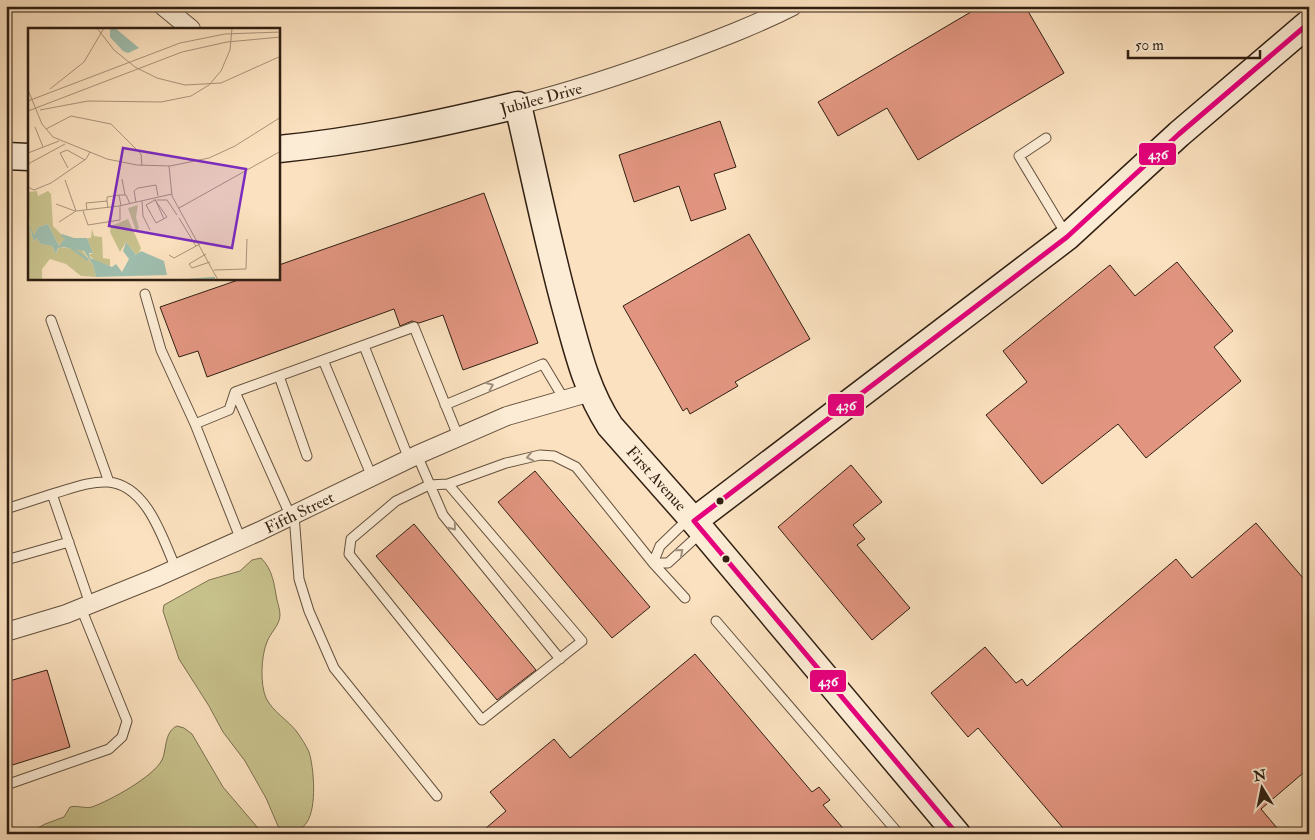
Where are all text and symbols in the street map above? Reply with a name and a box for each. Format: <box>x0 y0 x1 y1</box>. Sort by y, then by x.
inset map <box>28 28 280 280</box>
scale bar <box>1128 28 1260 60</box>
text: 50 m <box>1135 36 1164 55</box>
street label: Jubilee Drive <box>497 78 585 121</box>
line badge: 436 <box>1138 142 1177 166</box>
text: 436 <box>1147 146 1169 163</box>
one-way arrow <box>485 382 494 392</box>
line badge: 436 <box>827 393 865 417</box>
text: 436 <box>835 397 857 414</box>
street label: First Avenue <box>622 442 691 515</box>
one-way arrow <box>526 451 534 462</box>
street label: Fifth Street <box>261 488 337 538</box>
unlabelled marker <box>715 496 725 506</box>
one-way arrow <box>447 522 456 531</box>
one-way arrow <box>674 549 683 558</box>
unlabelled marker <box>721 554 731 564</box>
line badge: 436 <box>809 669 847 693</box>
text: 436 <box>817 673 839 690</box>
north arrow <box>1238 762 1288 812</box>
text: N <box>1251 766 1268 785</box>

